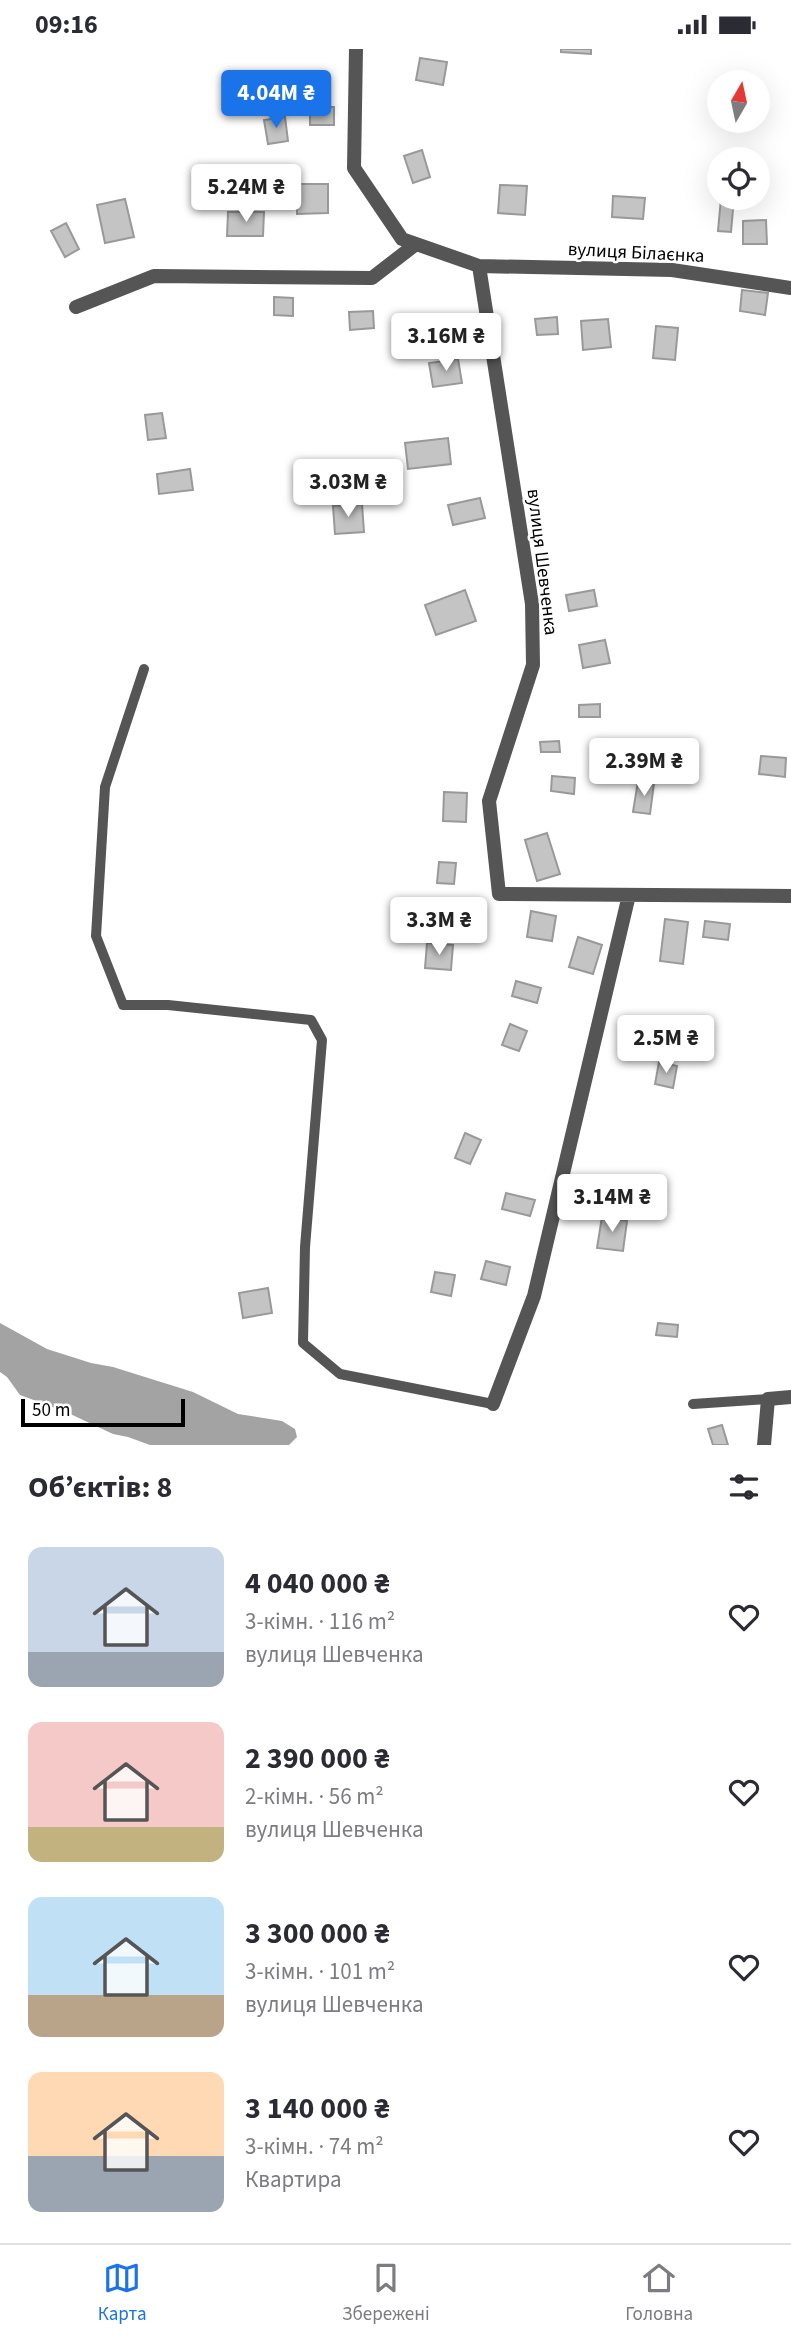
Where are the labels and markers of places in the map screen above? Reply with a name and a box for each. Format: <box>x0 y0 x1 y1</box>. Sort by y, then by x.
pin: 4.04M ₴ <box>211 71 341 130</box>
pin: 5.24M ₴ <box>181 165 311 224</box>
pin: 3.16M ₴ <box>381 313 511 373</box>
pin: 3.03M ₴ <box>283 459 413 519</box>
pin: 2.39M ₴ <box>579 739 709 798</box>
pin: 3.3M ₴ <box>382 897 496 957</box>
pin: 2.5M ₴ <box>609 1016 723 1075</box>
pin: 3.14M ₴ <box>547 1175 677 1234</box>

